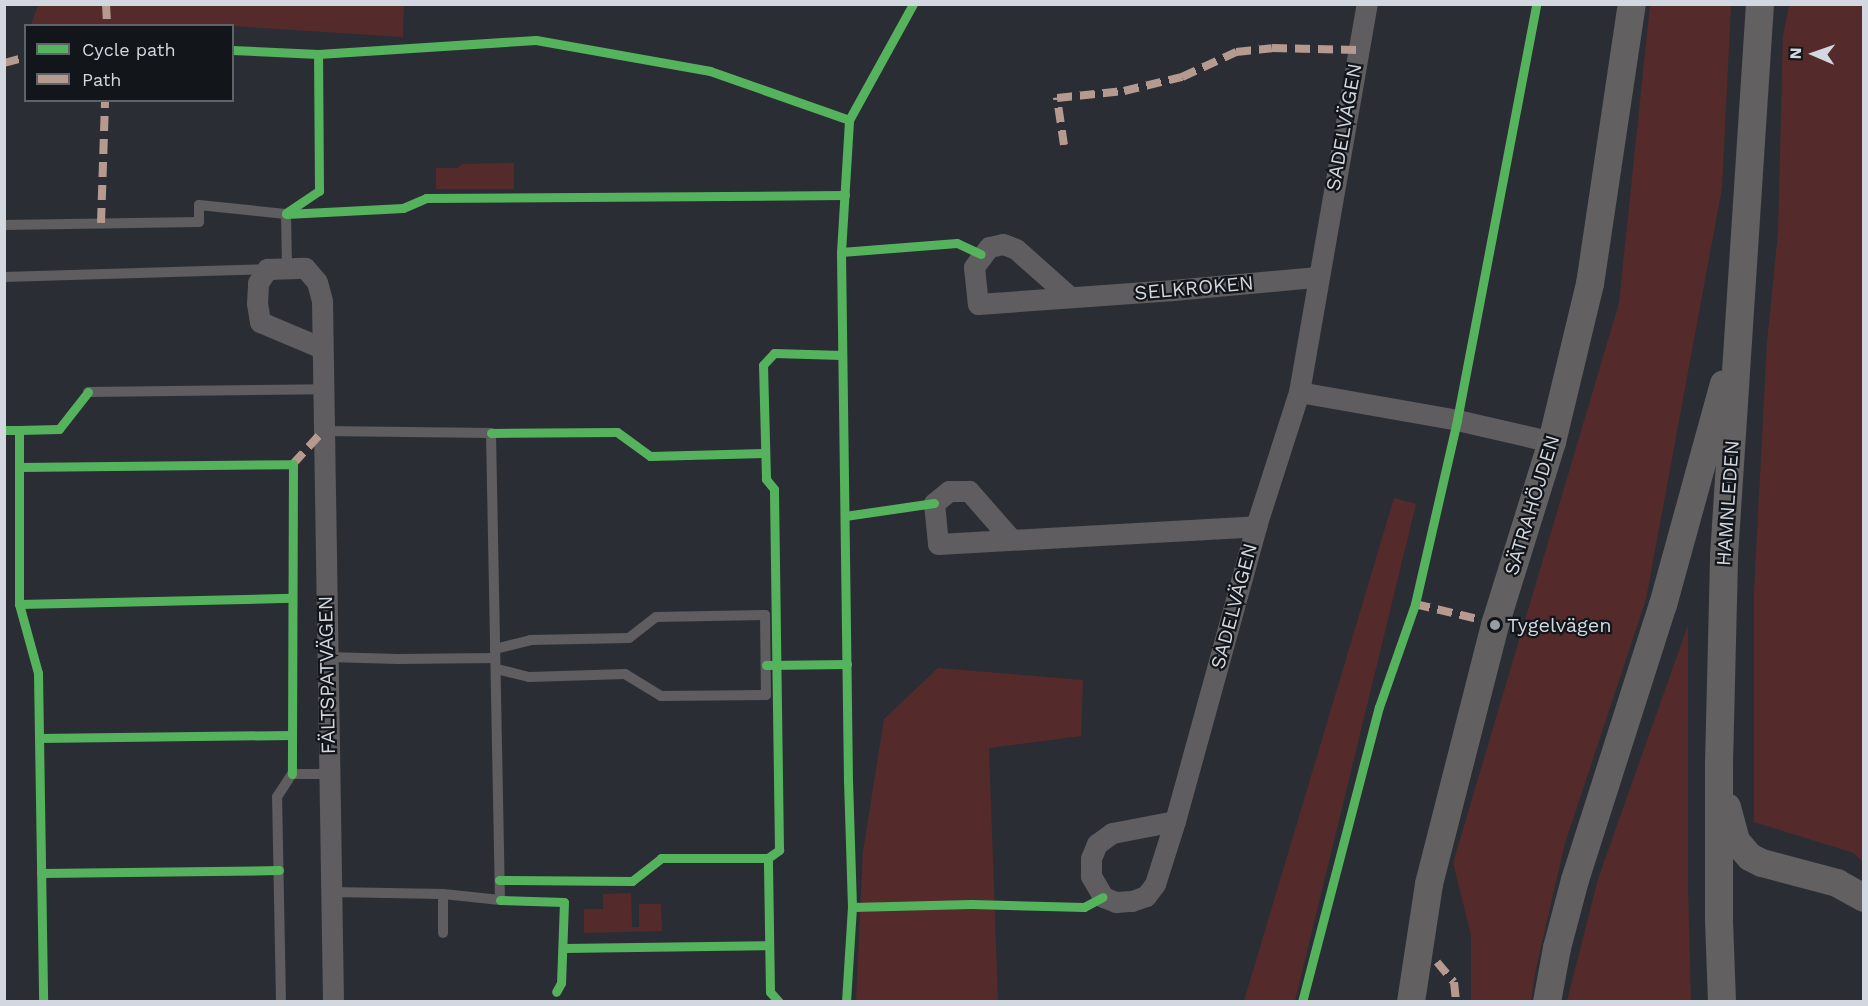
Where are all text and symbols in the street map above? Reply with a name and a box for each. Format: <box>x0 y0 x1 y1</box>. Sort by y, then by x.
legend <box>24 24 234 102</box>
north arrow <box>1784 24 1844 84</box>
text: Cycle path <box>82 39 176 60</box>
text: N <box>1786 47 1805 60</box>
street label: SADELVÄGEN <box>1321 61 1367 193</box>
text: Path <box>82 69 122 90</box>
street label: SELKROKEN <box>1134 271 1254 305</box>
street label: SÄTRAHÖJDEN <box>1499 432 1565 578</box>
street label: HAMNLEDEN <box>1712 439 1744 567</box>
street label: SADELVÄGEN <box>1206 540 1262 672</box>
street label: FÄLTSPATVÄGEN <box>314 595 340 755</box>
place label: Tygelvägen <box>1507 613 1612 637</box>
marker: Tygelvägen <box>1488 618 1502 632</box>

